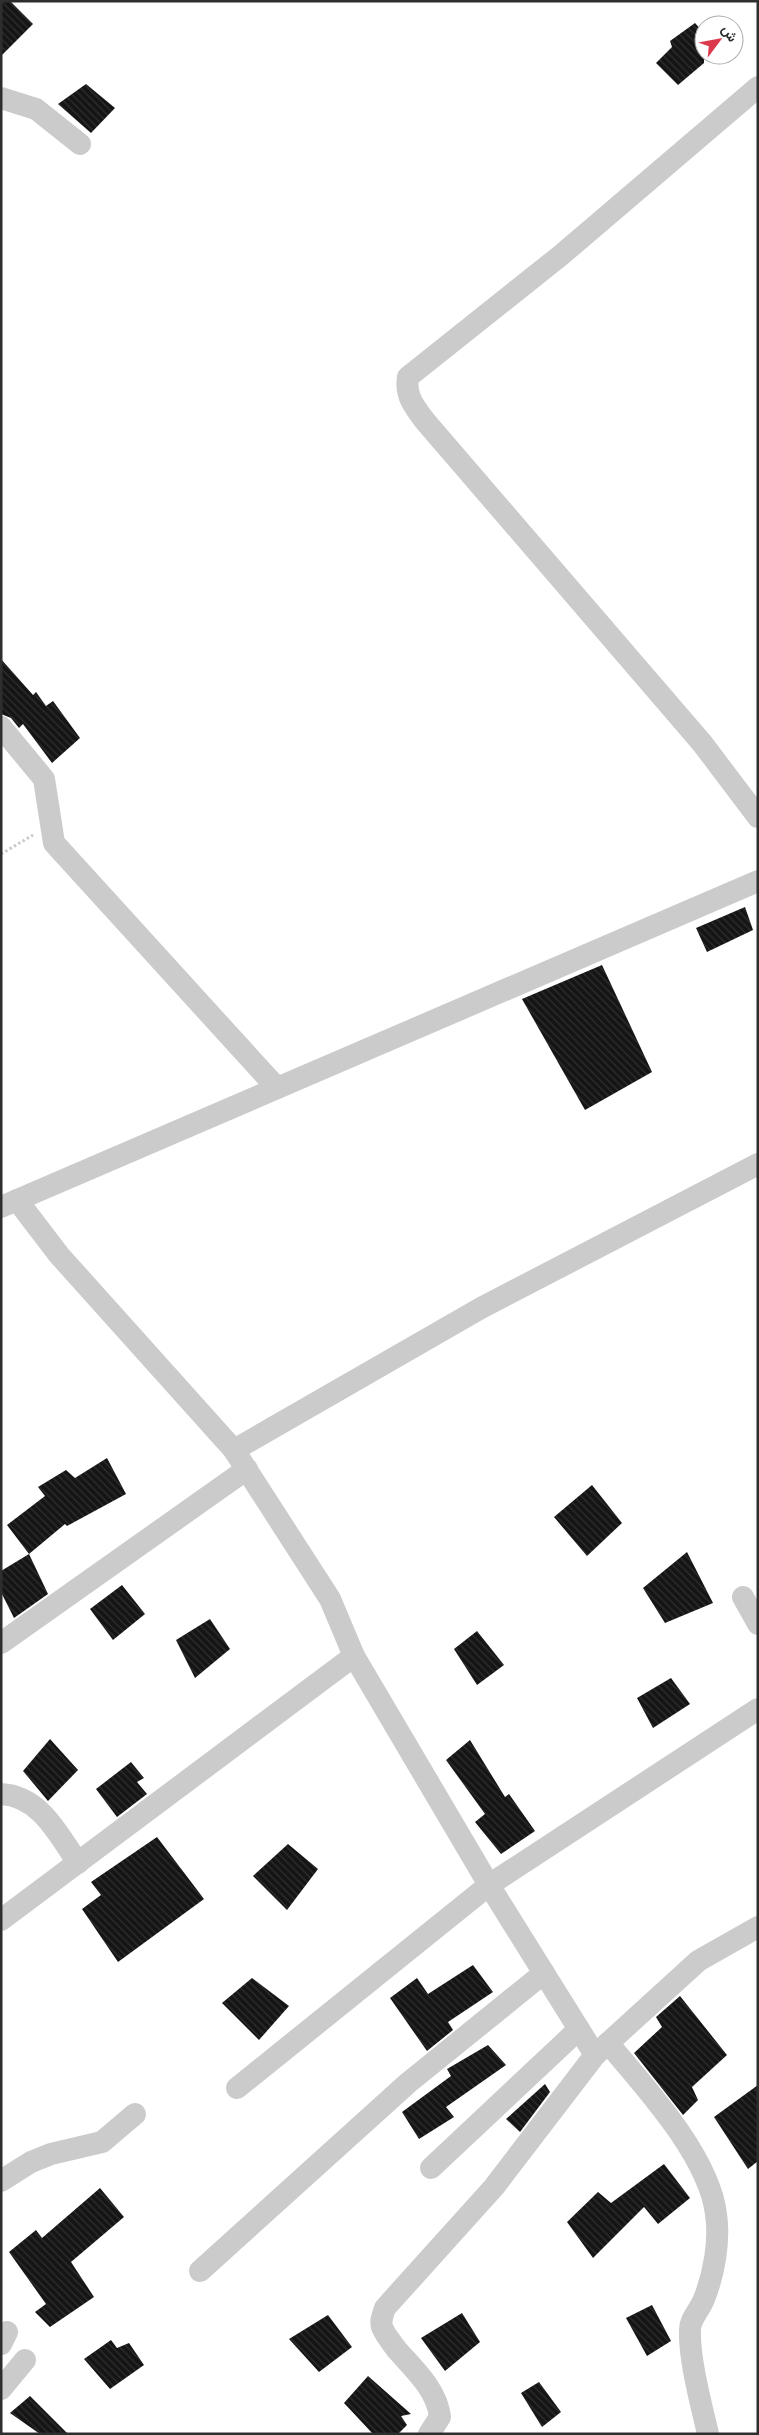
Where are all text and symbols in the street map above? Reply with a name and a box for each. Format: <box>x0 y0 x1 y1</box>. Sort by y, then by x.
north arrow <box>694 15 744 65</box>
text: ش <box>718 22 741 45</box>

